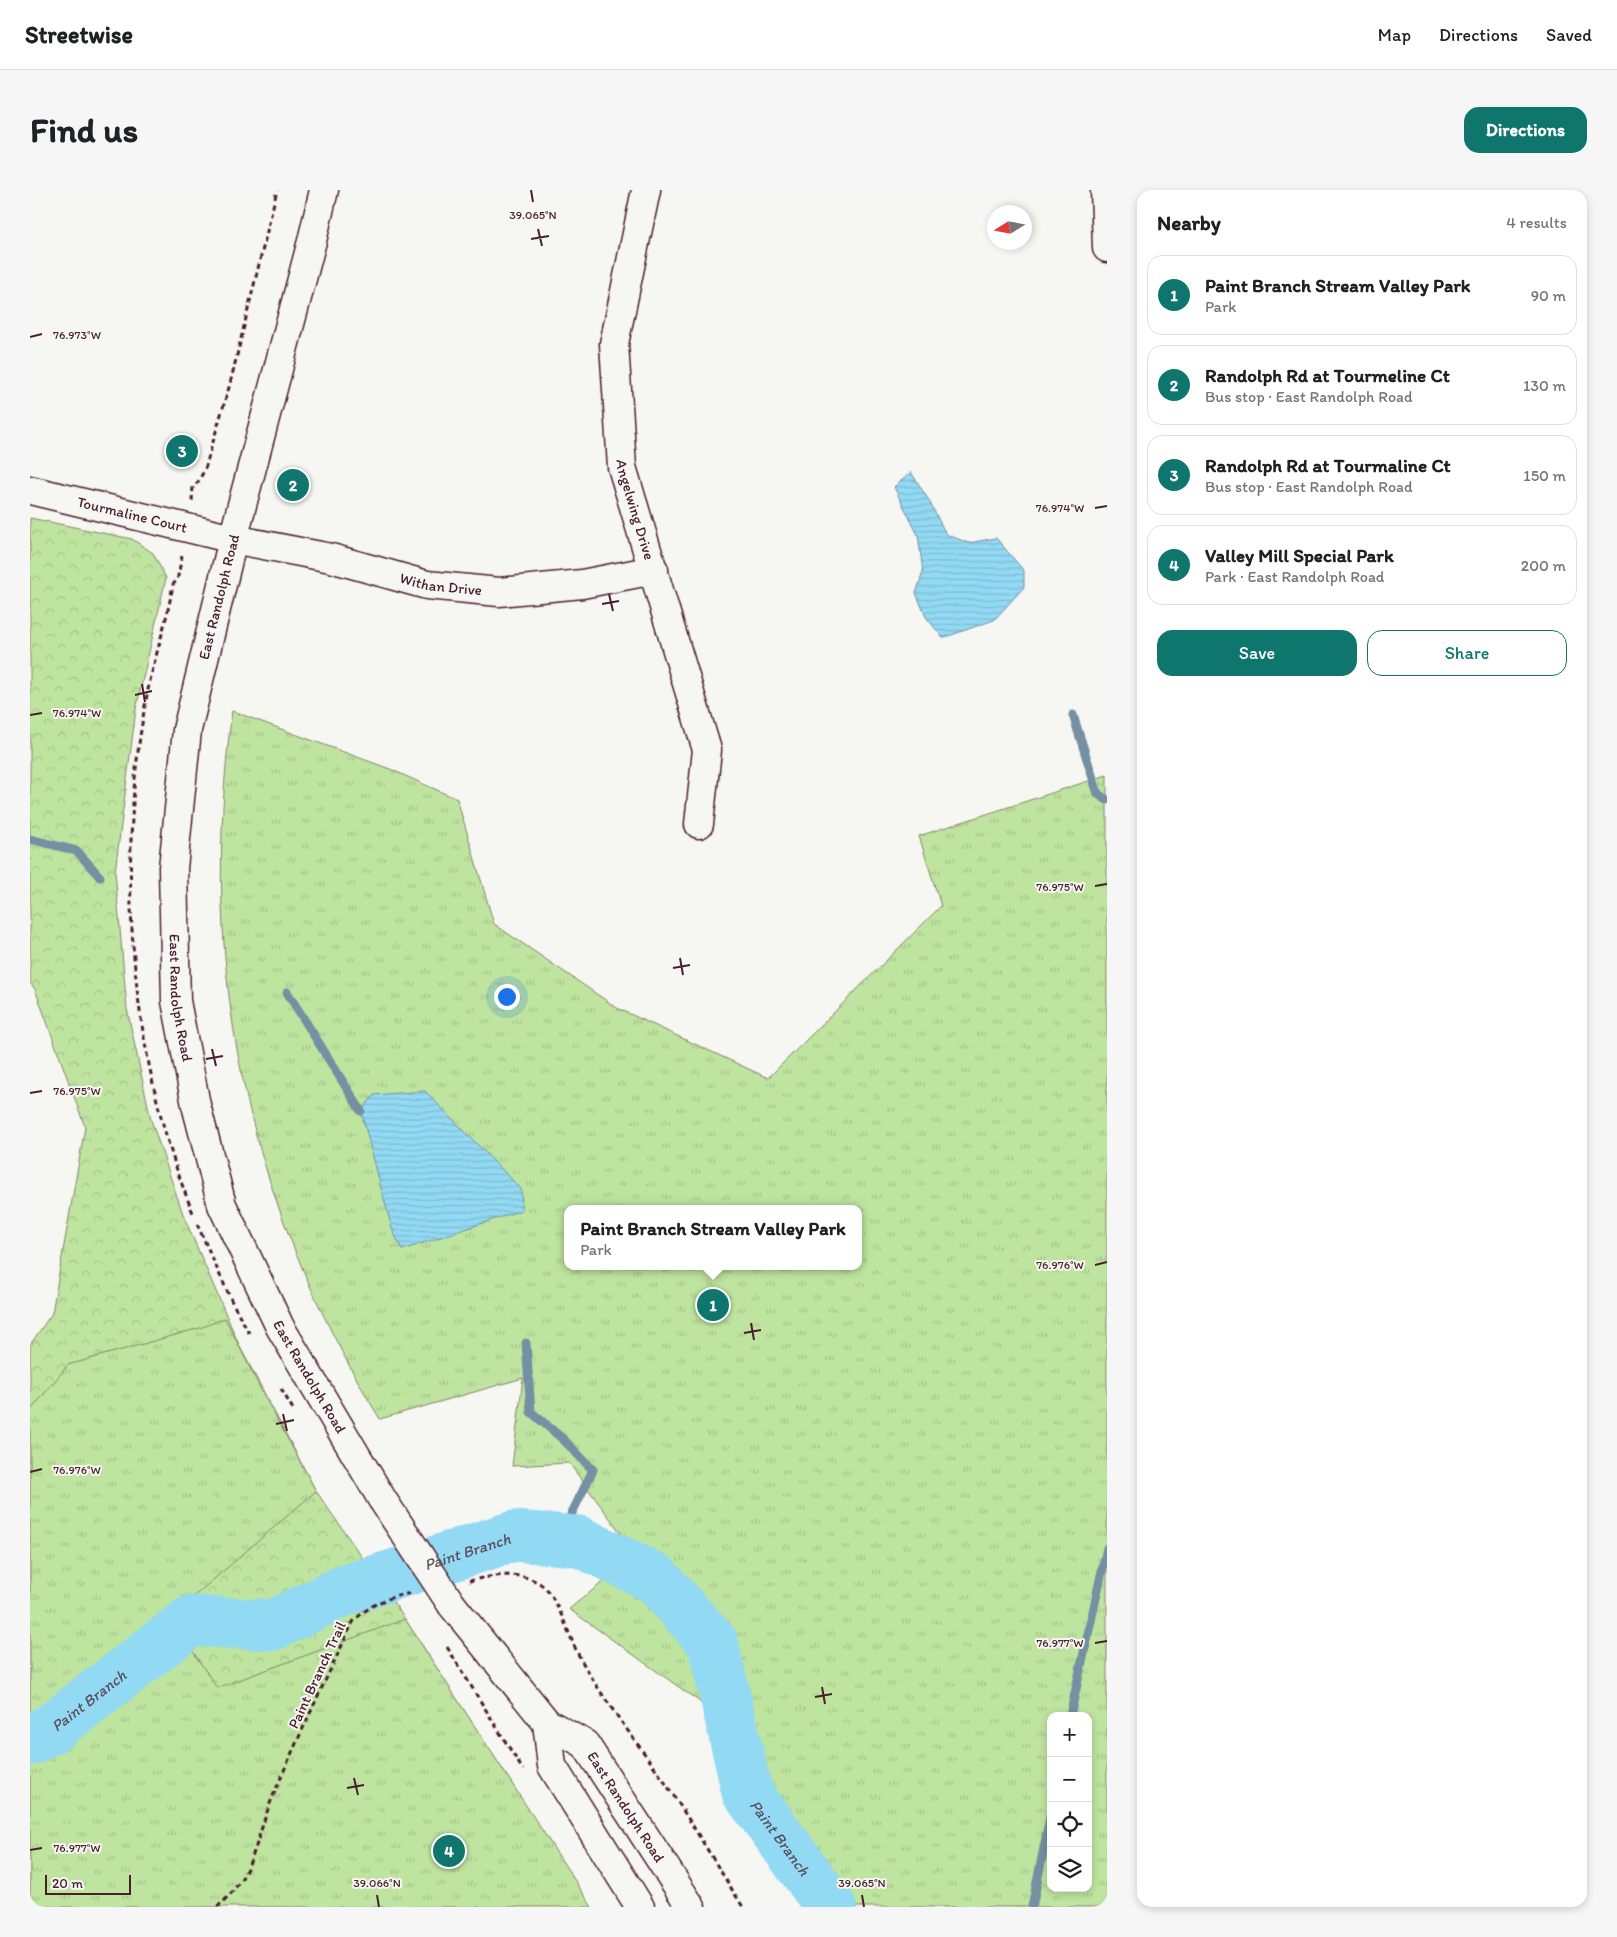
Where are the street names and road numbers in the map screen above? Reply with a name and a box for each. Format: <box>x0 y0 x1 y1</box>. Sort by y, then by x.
street label: Angelwing Drive <box>613 459 658 562</box>
street label: Tourmaline Court <box>75 493 189 537</box>
street label: East Randolph Road <box>195 533 243 661</box>
street label: Withan Drive <box>398 569 483 599</box>
street label: East Randolph Road <box>165 934 196 1063</box>
street label: East Randolph Road <box>269 1317 350 1437</box>
street label: Paint Branch Trail <box>284 1618 350 1731</box>
street label: East Randolph Road <box>583 1748 668 1866</box>

